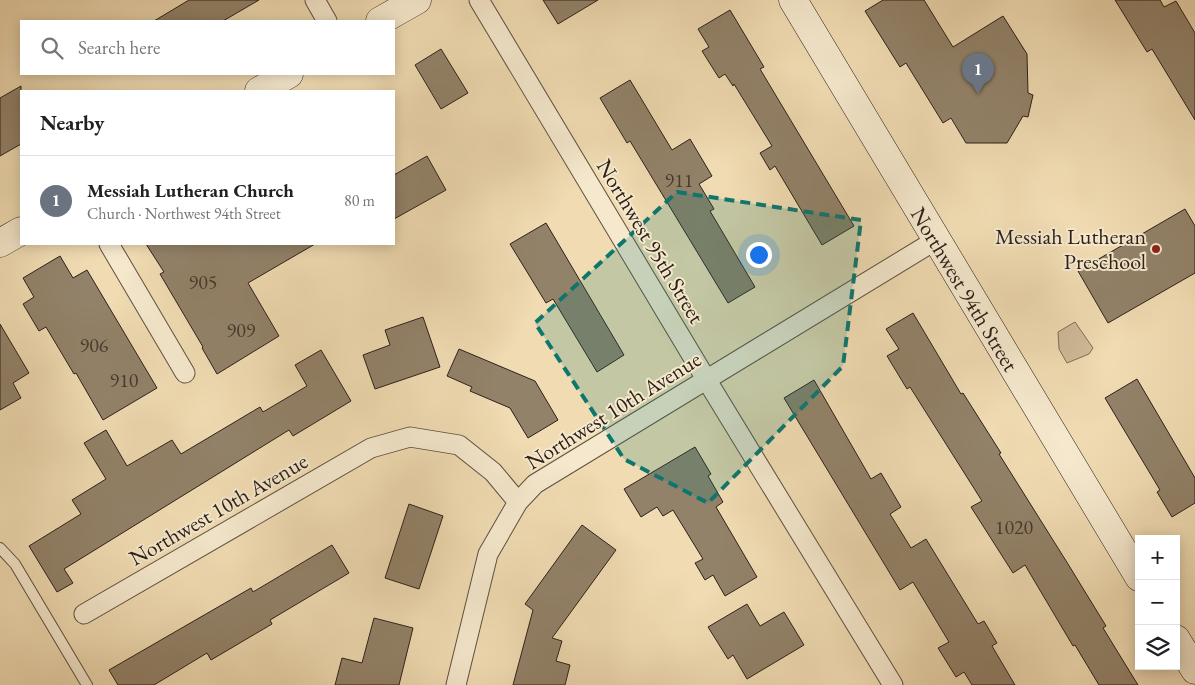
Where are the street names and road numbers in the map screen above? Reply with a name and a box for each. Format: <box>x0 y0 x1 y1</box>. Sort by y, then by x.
street label: Northwest 95th Street <box>590 154 711 329</box>
street label: Northwest 94th Street <box>904 202 1025 377</box>
street label: Northwest 10th Avenue <box>520 344 707 476</box>
street label: Northwest 10th Avenue <box>124 446 313 572</box>

